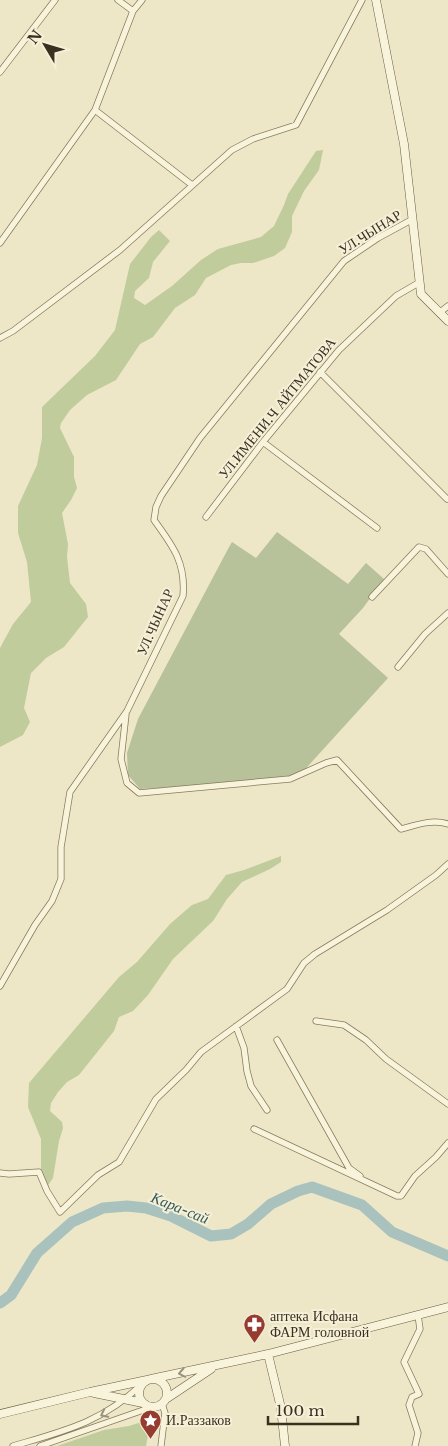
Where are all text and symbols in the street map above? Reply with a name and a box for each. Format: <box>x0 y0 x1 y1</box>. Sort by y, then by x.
north arrow <box>20 20 70 70</box>
text: N <box>24 26 46 48</box>
street label: УЛ.ЧЫНАР <box>335 205 405 258</box>
street label: УЛ.ИМЕНИ.Ч АЙТМАТОВА <box>214 333 340 482</box>
street label: УЛ.ЧЫНАР <box>132 586 178 658</box>
water label: Кара-сай <box>148 1187 212 1228</box>
place label: аптека Исфана ФАРМ головной <box>270 1307 370 1341</box>
pharmacy icon: аптека Исфана ФАРМ головной <box>242 1312 266 1343</box>
one-way arrow <box>178 1367 187 1377</box>
scale bar <box>268 1394 358 1426</box>
text: 100 m <box>276 1401 325 1420</box>
one-way arrow <box>100 1408 109 1418</box>
place icon: И.Раззаков <box>138 1408 162 1439</box>
place label: И.Раззаков <box>166 1411 231 1429</box>

